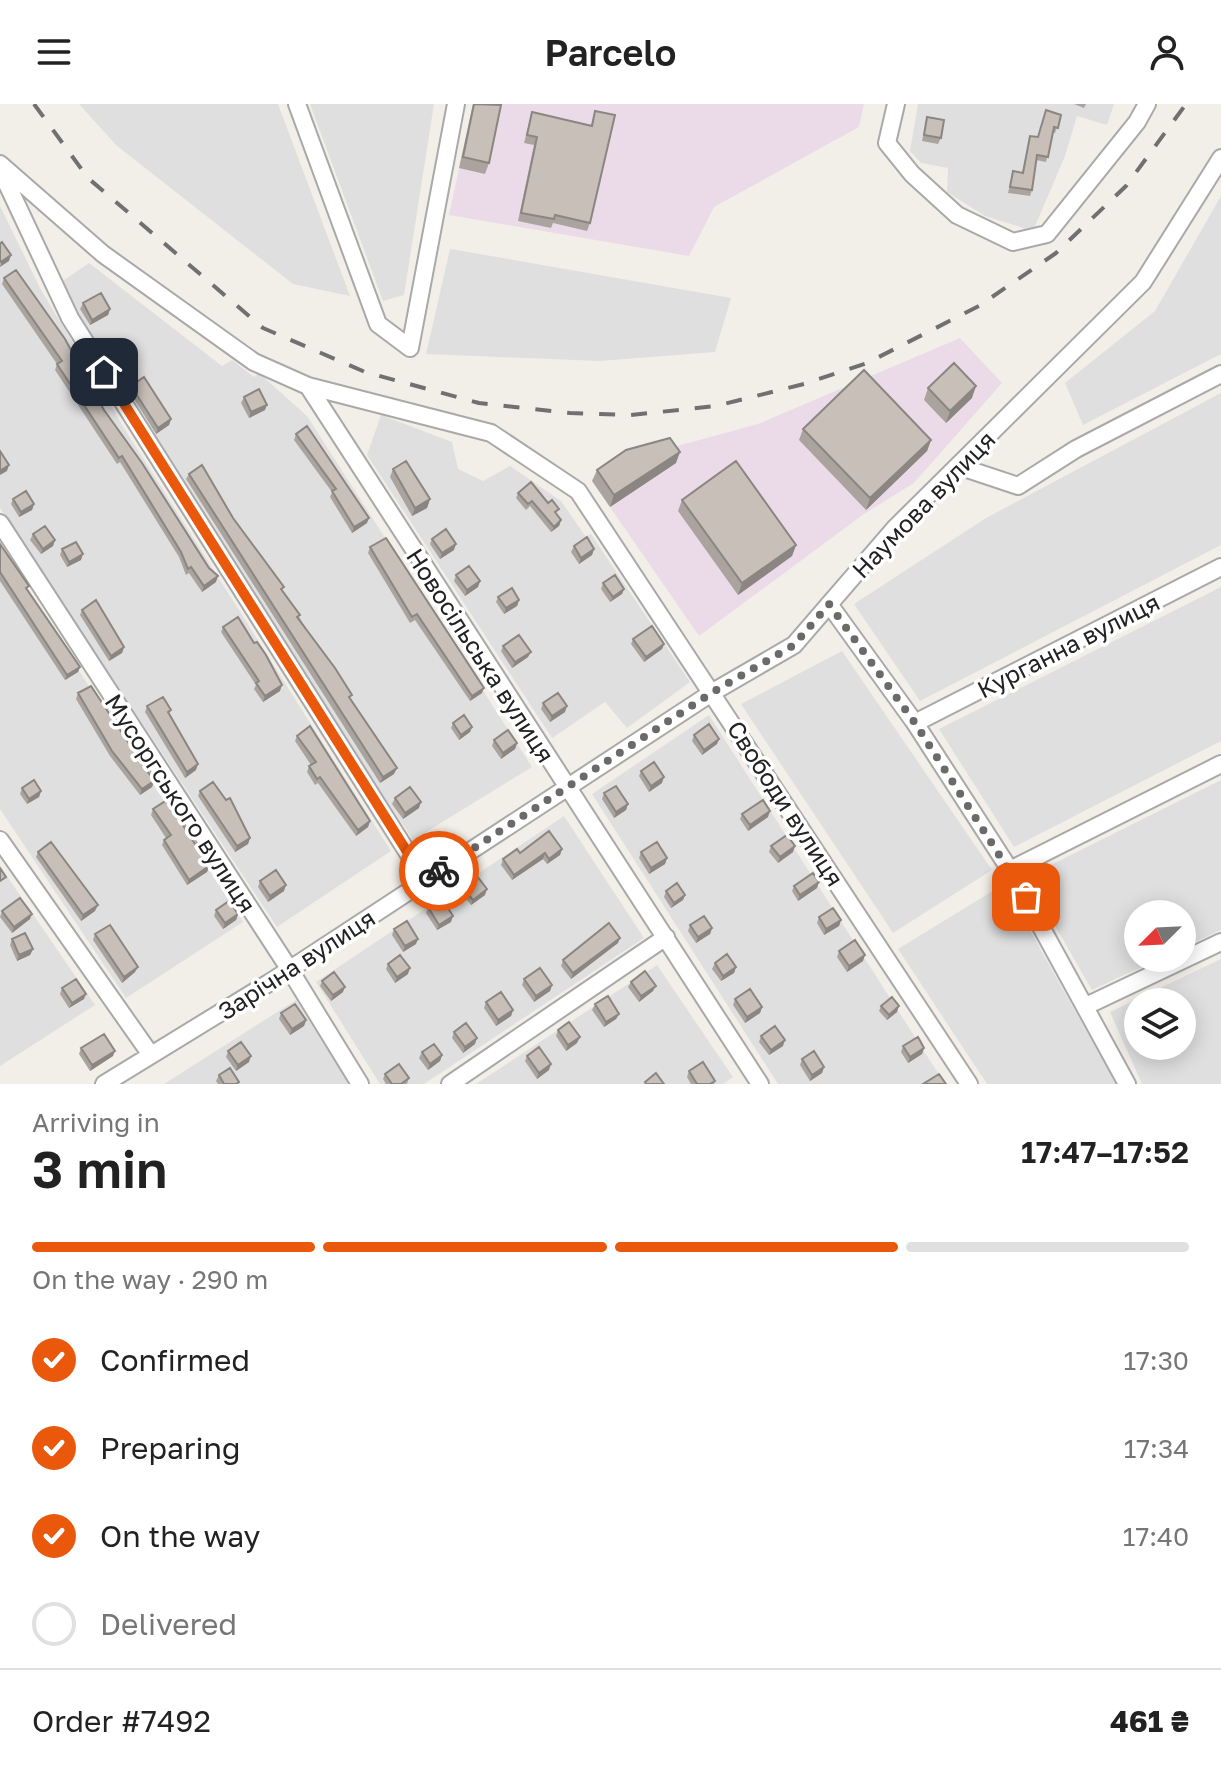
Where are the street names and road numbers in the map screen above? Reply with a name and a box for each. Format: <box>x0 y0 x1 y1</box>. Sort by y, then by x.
street label: Наумова вулиця <box>846 424 1000 584</box>
street label: Новосільська вулиця <box>401 543 561 767</box>
street label: Курганна вулиця <box>972 587 1164 703</box>
street label: Мусоргського вулиця <box>99 688 263 918</box>
street label: Свободи вулиця <box>722 715 850 891</box>
street label: Зарічна вулиця <box>212 903 380 1025</box>

